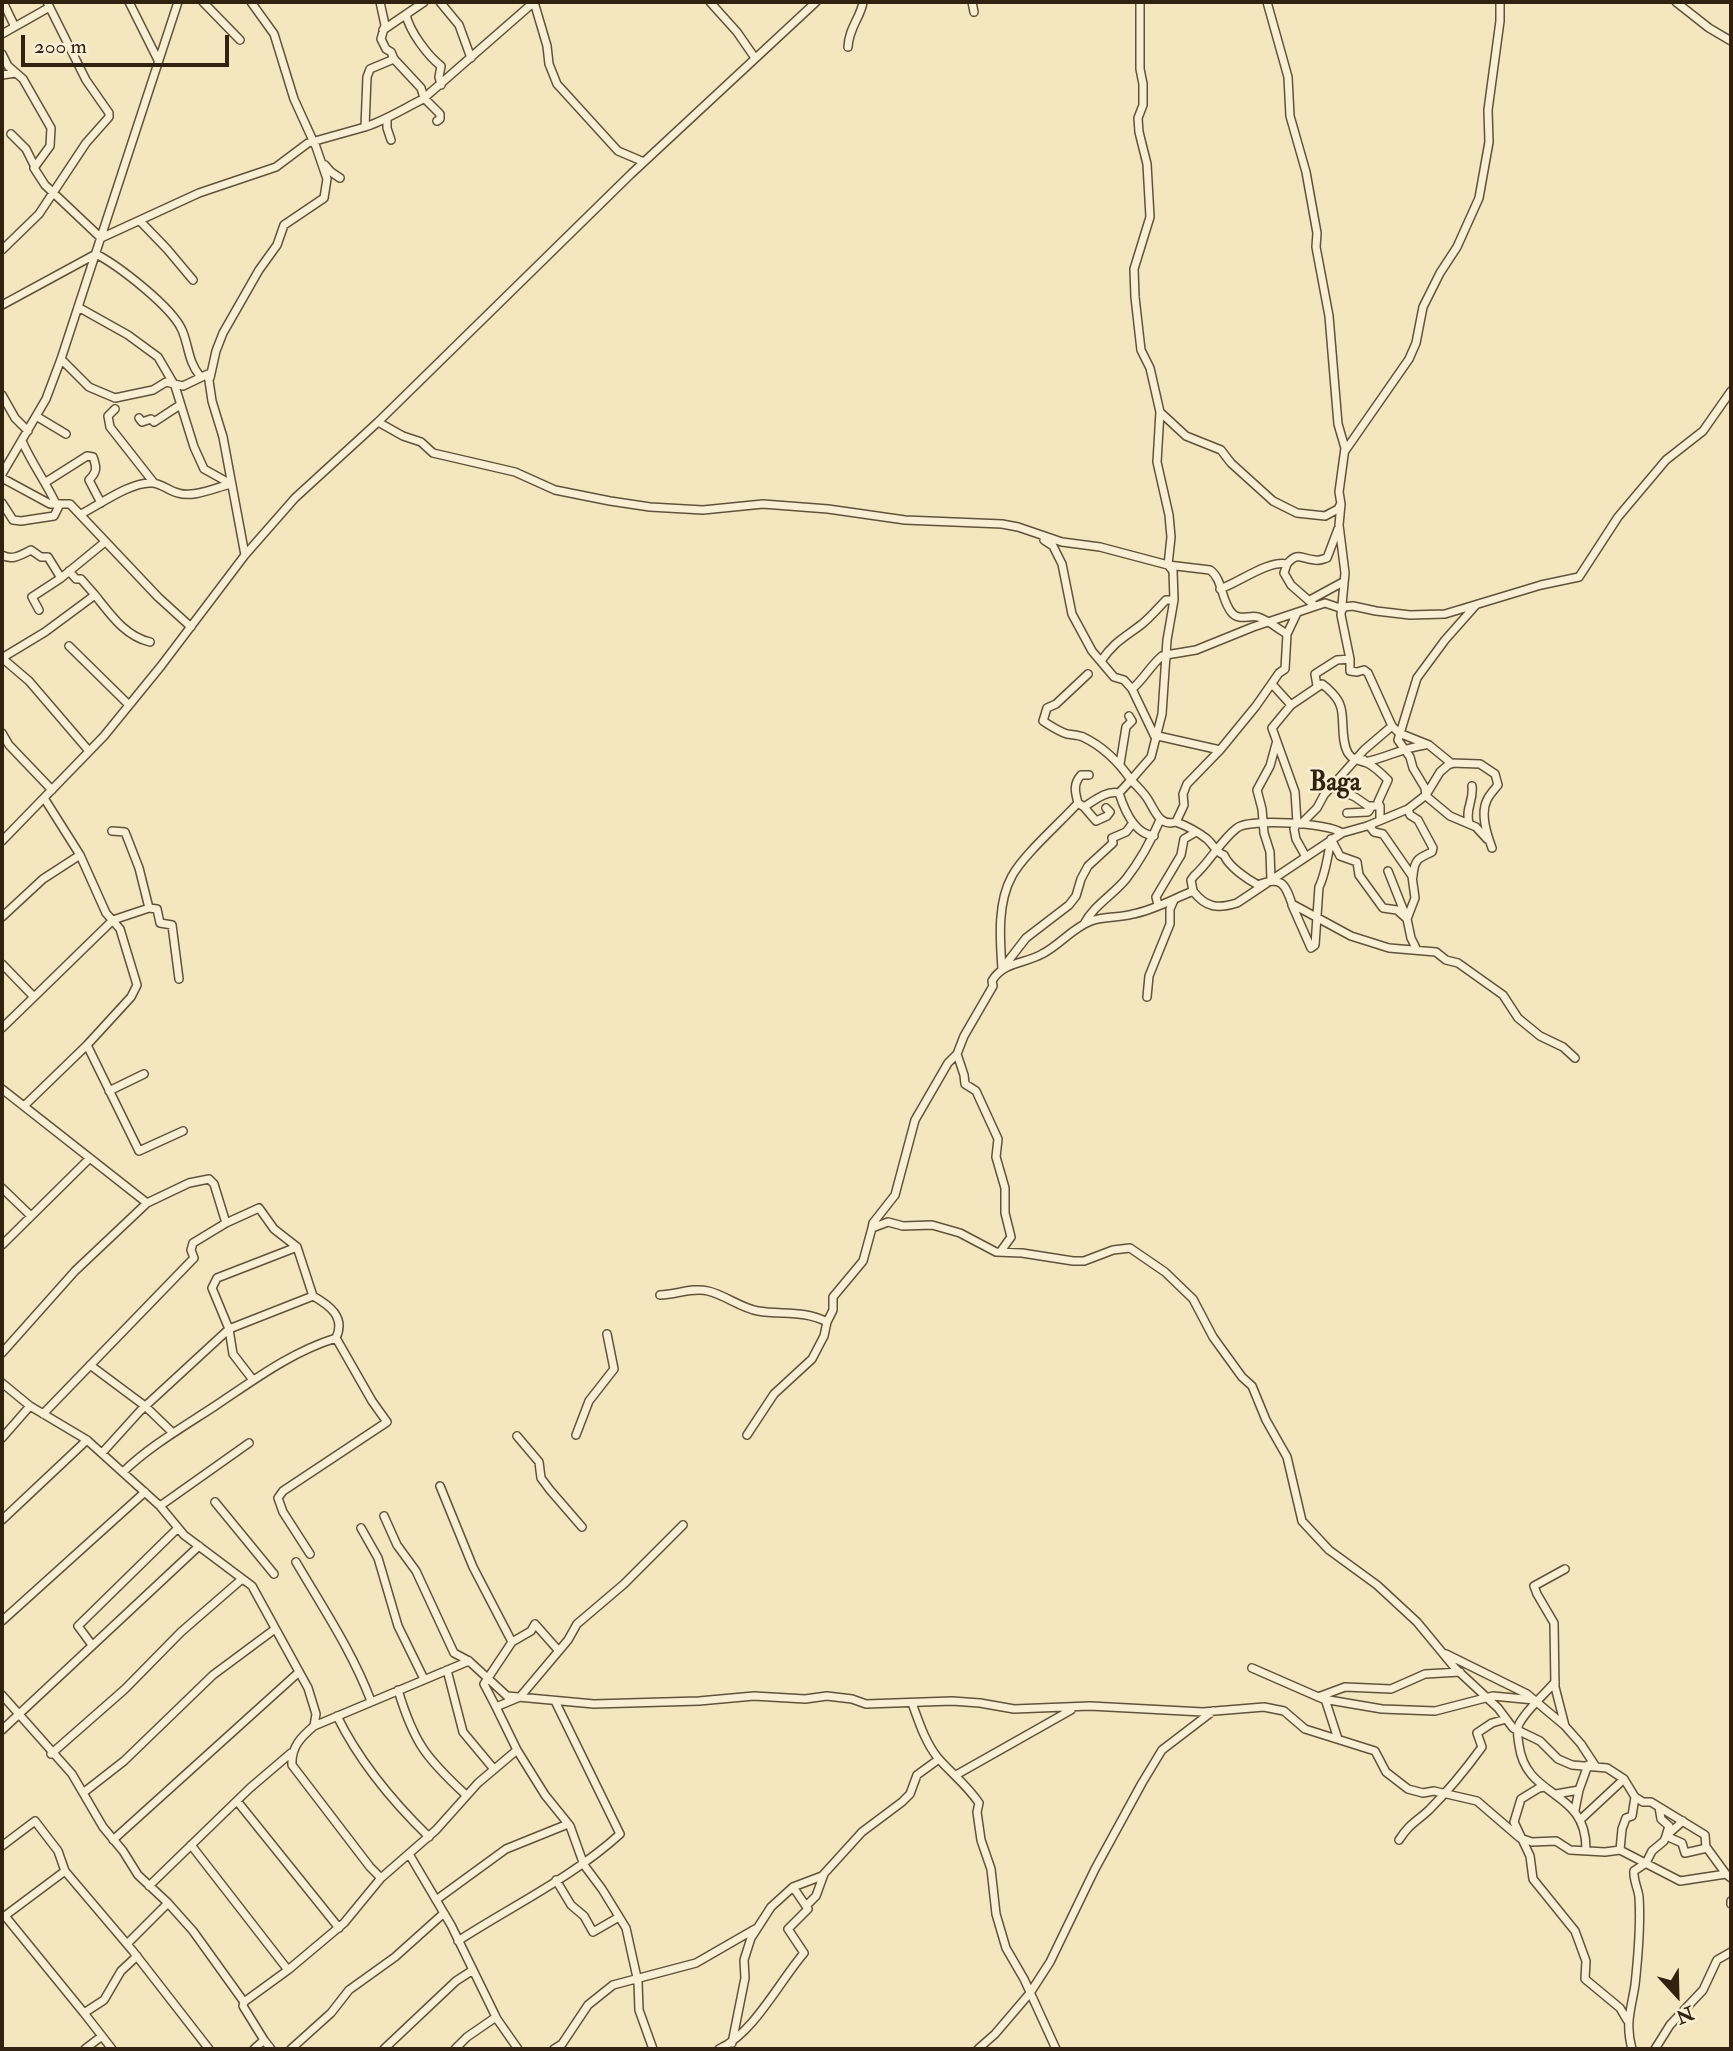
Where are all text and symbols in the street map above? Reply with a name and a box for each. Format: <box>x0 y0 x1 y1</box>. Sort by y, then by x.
scale bar <box>24 21 233 65</box>
text: 200 m <box>34 33 87 60</box>
district label: Baga <box>1309 768 1361 800</box>
north arrow <box>1642 1960 1712 2030</box>
text: N <box>1672 2000 1697 2029</box>

